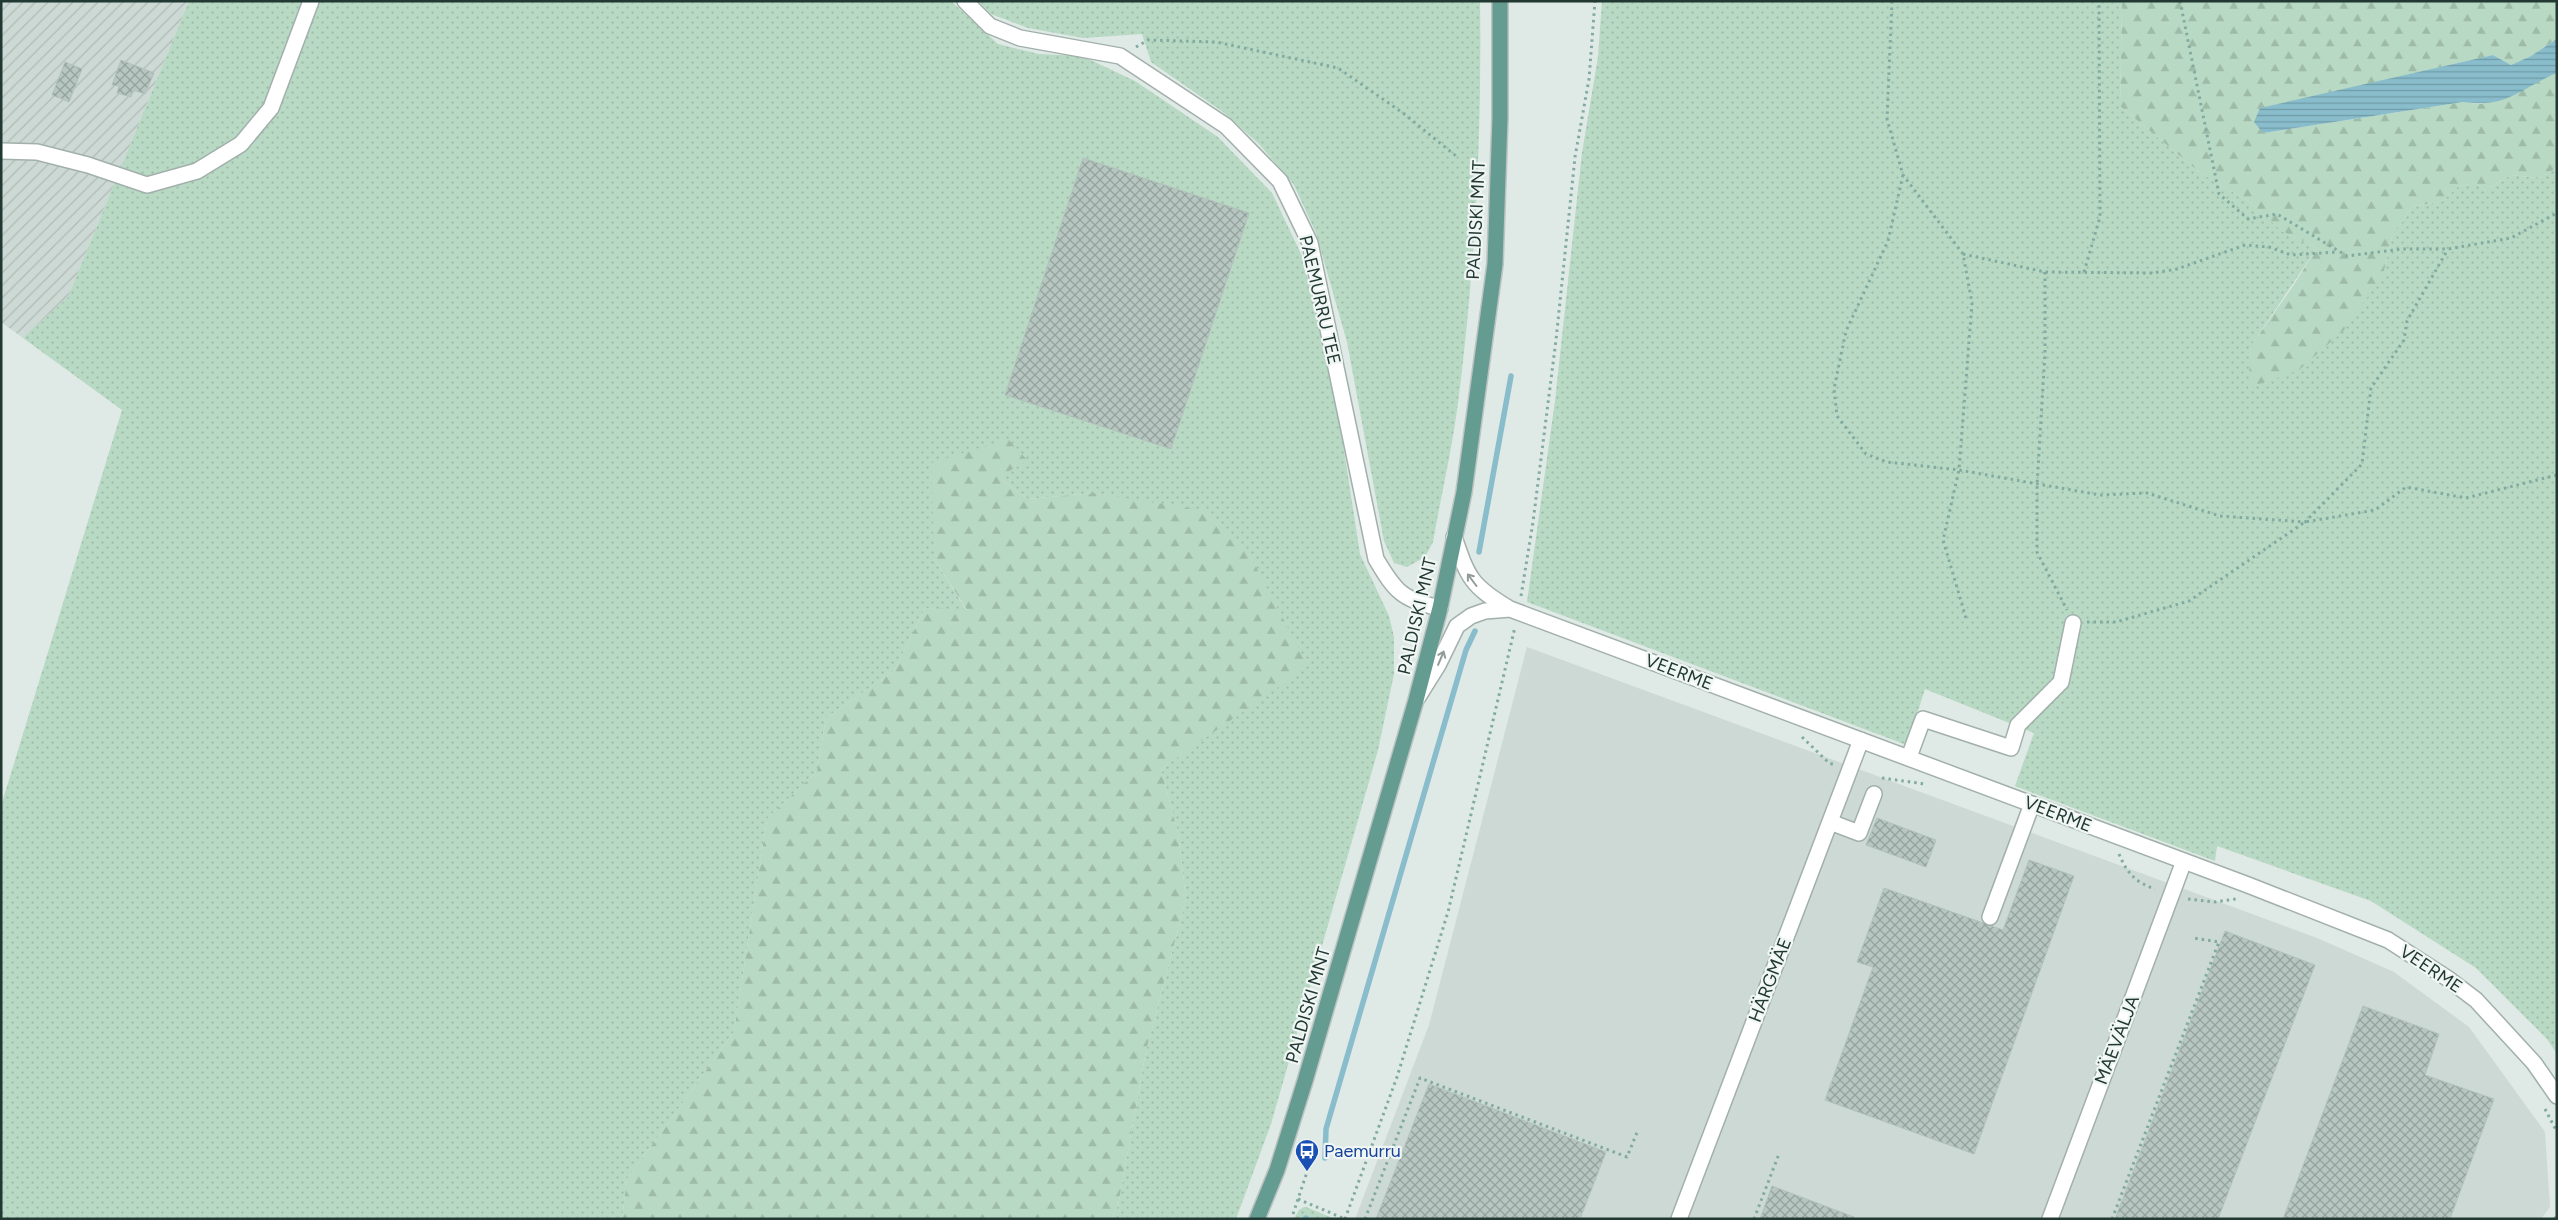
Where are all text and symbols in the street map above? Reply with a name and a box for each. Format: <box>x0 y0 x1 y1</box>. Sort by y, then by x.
street label: PALDISKI MNT <box>1462 160 1490 280</box>
street label: PAEMURRU TEE <box>1294 233 1346 367</box>
street label: PALDISKI MNT <box>1393 555 1441 677</box>
one-way arrow <box>1467 573 1477 587</box>
street label: VEERME <box>1642 649 1716 695</box>
one-way arrow <box>1436 651 1446 666</box>
street label: VEERME <box>2021 791 2095 837</box>
street label: HÄRGMÄE <box>1744 935 1796 1025</box>
street label: VEERME <box>2395 940 2467 998</box>
street label: PALDISKI MNT <box>1281 944 1335 1066</box>
street label: MÄEVÄLJA <box>2090 992 2144 1088</box>
bus stop icon: Paemurru <box>1294 1138 1320 1172</box>
place label: Paemurru <box>1324 1140 1401 1162</box>

